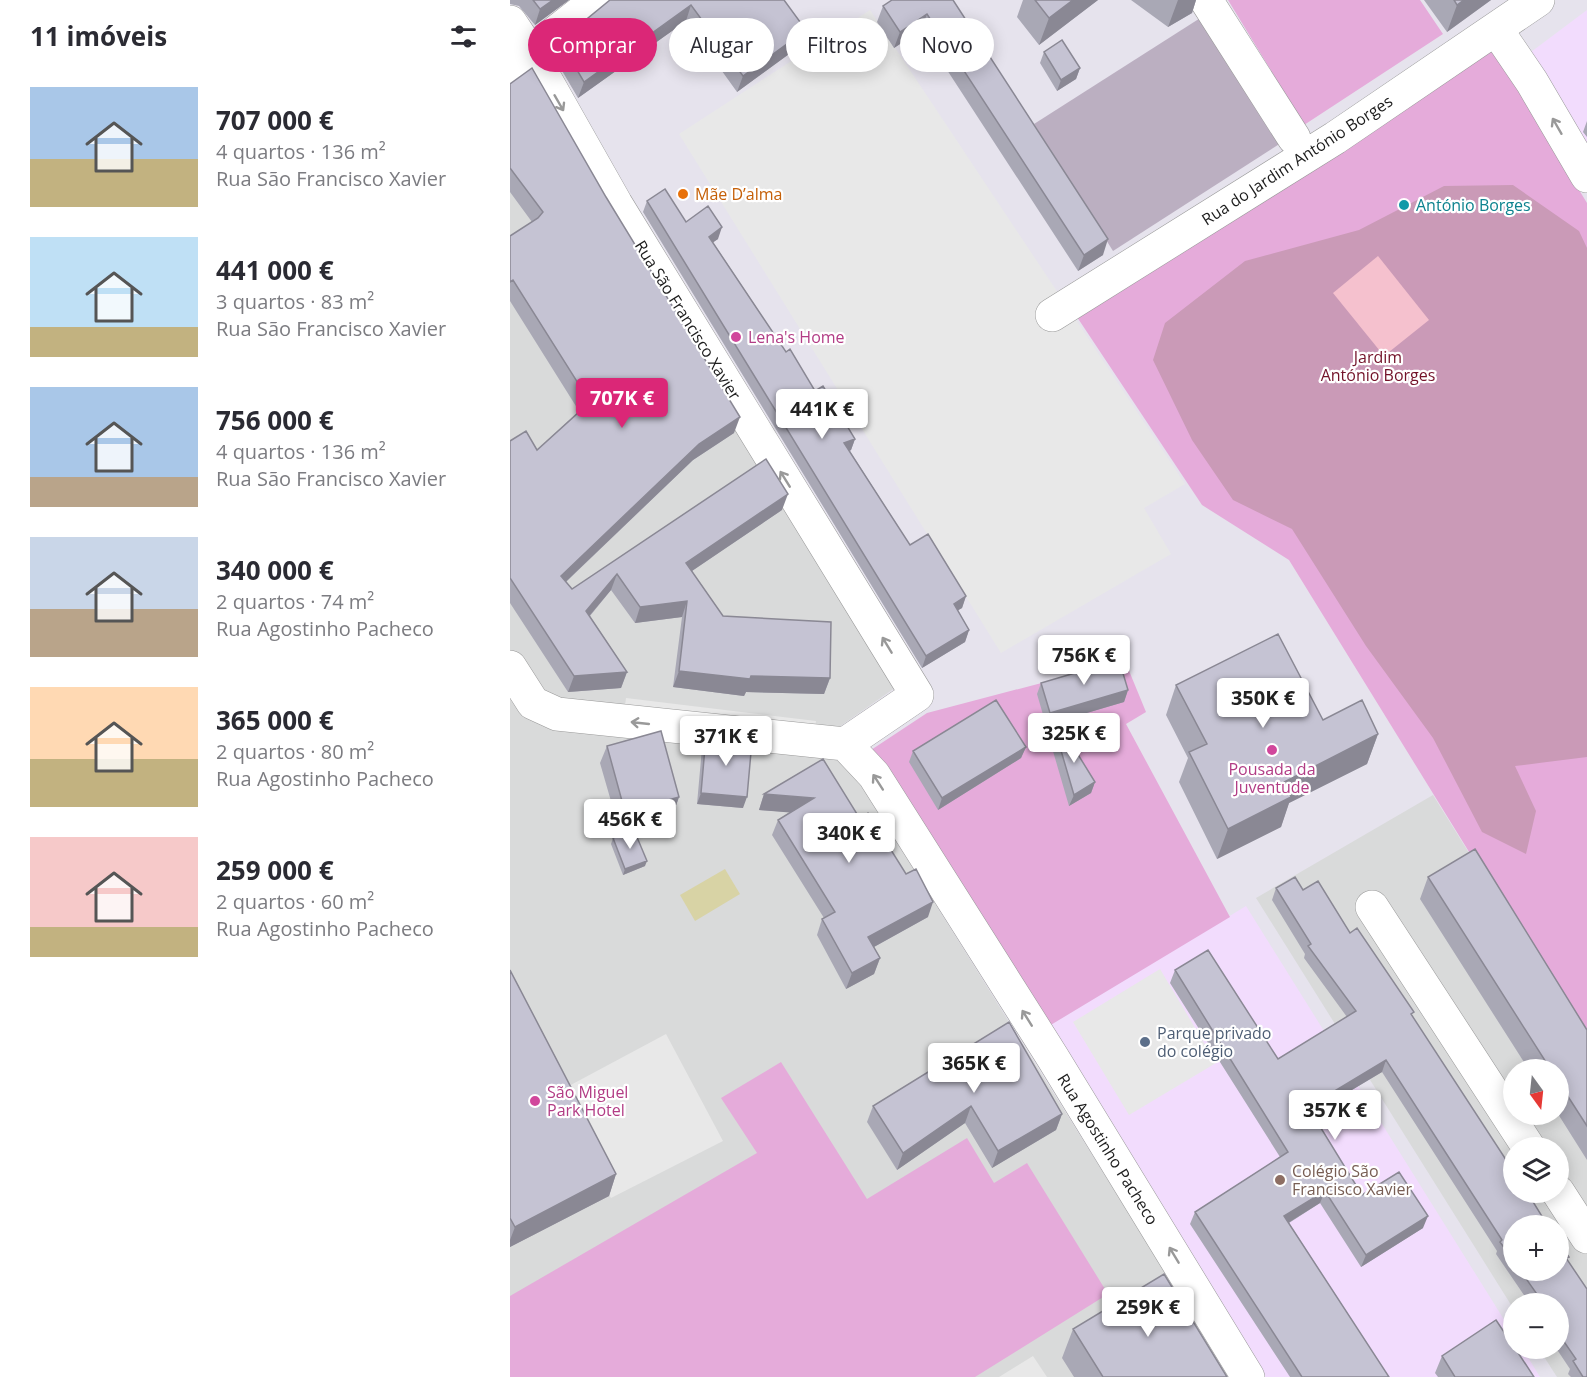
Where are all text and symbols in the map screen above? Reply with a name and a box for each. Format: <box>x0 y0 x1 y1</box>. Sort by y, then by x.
text: 11 imóveis <box>30 18 167 54</box>
chip: Comprar <box>528 18 657 72</box>
chip: Alugar <box>669 18 774 72</box>
chip: Filtros <box>786 18 888 72</box>
chip: Novo <box>900 18 994 72</box>
icon: filters <box>447 20 480 53</box>
street label: Rua do Jardim António Borges <box>1197 90 1397 230</box>
one-way arrow <box>554 93 565 111</box>
text: 707 000 € <box>216 102 334 138</box>
icon: home <box>78 111 150 183</box>
one-way arrow <box>1551 118 1563 135</box>
text: 4 quartos · 136 m² <box>216 138 386 165</box>
text: Rua São Francisco Xavier <box>216 165 446 192</box>
place label: Mãe D’alma <box>695 183 782 205</box>
marker: Mãe D’alma <box>676 187 690 201</box>
place label: António Borges <box>1416 194 1531 216</box>
marker: António Borges <box>1397 198 1411 212</box>
street label: Rua São Francisco Xavier <box>630 236 746 404</box>
text: 441 000 € <box>216 252 334 288</box>
icon: home <box>78 261 150 333</box>
text: 3 quartos · 83 m² <box>216 288 374 315</box>
text: Rua São Francisco Xavier <box>216 315 446 342</box>
place label: Lena's Home <box>748 326 845 348</box>
marker: Lena's Home <box>729 330 743 344</box>
park label: Jardim António Borges <box>1321 346 1435 386</box>
pin: 707K € <box>573 378 671 429</box>
text: 707K € <box>590 384 654 411</box>
pin: 441K € <box>773 389 871 440</box>
text: 441K € <box>790 395 854 422</box>
text: 756 000 € <box>216 402 334 438</box>
icon: home <box>78 411 150 483</box>
text: 4 quartos · 136 m² <box>216 438 386 465</box>
text: Rua São Francisco Xavier <box>216 465 446 492</box>
one-way arrow <box>779 471 791 488</box>
text: 340 000 € <box>216 552 334 588</box>
icon: home <box>78 561 150 633</box>
text: 2 quartos · 74 m² <box>216 588 374 615</box>
text: Rua Agostinho Pacheco <box>216 615 434 642</box>
pin: 756K € <box>1035 635 1133 686</box>
one-way arrow <box>880 637 892 654</box>
text: 756K € <box>1052 641 1116 668</box>
pin: 350K € <box>1214 678 1312 729</box>
text: 350K € <box>1231 684 1295 711</box>
text: 365 000 € <box>216 702 334 738</box>
icon: home <box>78 711 150 783</box>
pin: 325K € <box>1025 713 1123 764</box>
pin: 371K € <box>677 716 775 767</box>
one-way arrow <box>631 717 651 728</box>
text: 325K € <box>1042 719 1106 746</box>
text: 371K € <box>694 722 758 749</box>
text: 2 quartos · 80 m² <box>216 738 374 765</box>
marker: Pousada da Juventude <box>1265 743 1279 757</box>
place label: Pousada da Juventude <box>1228 758 1316 798</box>
text: Rua Agostinho Pacheco <box>216 765 434 792</box>
one-way arrow <box>872 774 884 791</box>
pin: 456K € <box>581 799 679 850</box>
text: 456K € <box>598 805 662 832</box>
pin: 340K € <box>800 813 898 864</box>
text: 340K € <box>817 819 881 846</box>
text: 259 000 € <box>216 852 334 888</box>
icon: home <box>78 861 150 933</box>
text: 2 quartos · 60 m² <box>216 888 374 915</box>
text: Rua Agostinho Pacheco <box>216 915 434 942</box>
one-way arrow <box>1021 1010 1033 1027</box>
place label: Parque privado do colégio <box>1157 1022 1271 1062</box>
marker: Parque privado do colégio <box>1138 1035 1152 1049</box>
pin: 365K € <box>925 1043 1023 1094</box>
text: 365K € <box>942 1049 1006 1076</box>
north arrow <box>1503 1059 1569 1125</box>
map controls <box>1503 1059 1569 1359</box>
street label: Rua Agostinho Pacheco <box>1053 1069 1163 1229</box>
place label: São Miguel Park Hotel <box>547 1081 628 1121</box>
pin: 357K € <box>1286 1090 1384 1141</box>
marker: São Miguel Park Hotel <box>528 1094 542 1108</box>
text: 357K € <box>1303 1096 1367 1123</box>
button: layers <box>1503 1137 1569 1203</box>
place label: Colégio São Francisco Xavier <box>1292 1160 1412 1200</box>
marker: Colégio São Francisco Xavier <box>1273 1173 1287 1187</box>
button: + <box>1503 1215 1569 1281</box>
one-way arrow <box>1167 1247 1180 1264</box>
pin: 259K € <box>1099 1287 1197 1338</box>
text: 259K € <box>1116 1293 1180 1320</box>
button: − <box>1503 1293 1569 1359</box>

